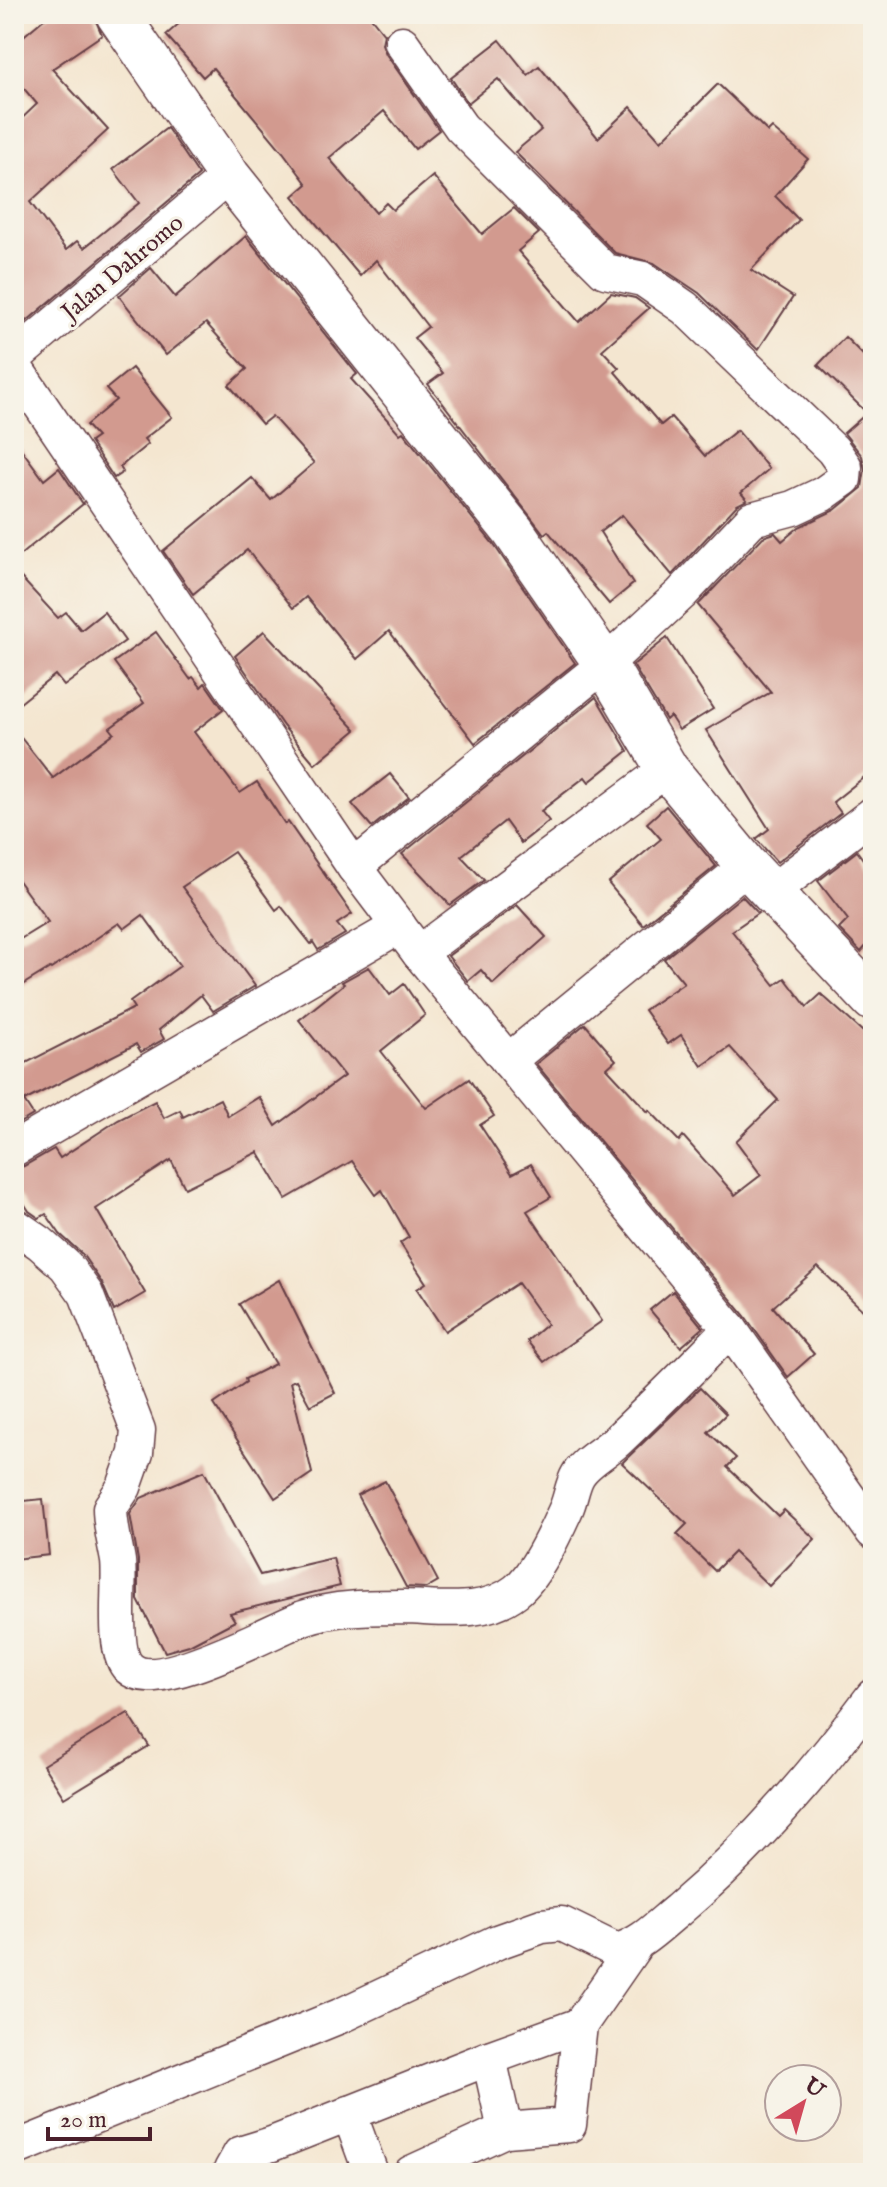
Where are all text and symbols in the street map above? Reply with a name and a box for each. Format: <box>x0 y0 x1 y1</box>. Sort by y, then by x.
street label: Jalan Dahromo <box>53 208 190 330</box>
north arrow <box>763 2063 843 2143</box>
text: U <box>797 2071 831 2106</box>
scale bar <box>48 2091 150 2141</box>
text: 20 m <box>60 2105 107 2136</box>

